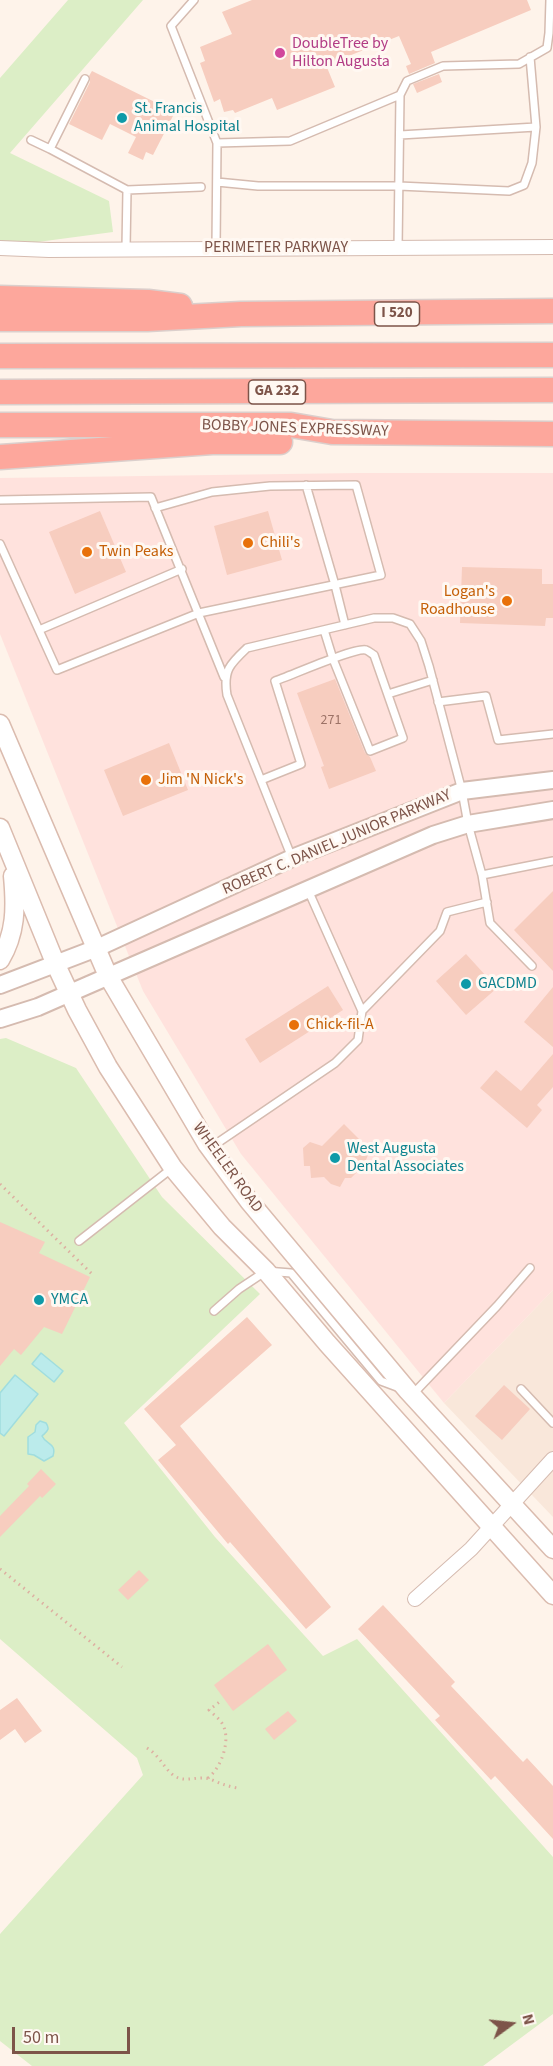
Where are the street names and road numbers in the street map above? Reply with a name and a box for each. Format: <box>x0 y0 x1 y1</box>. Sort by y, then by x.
street label: PERIMETER PARKWAY <box>204 238 348 258</box>
road number: I 520 <box>374 302 420 326</box>
road number: GA 232 <box>248 380 306 404</box>
street label: BOBBY JONES EXPRESSWAY <box>201 416 389 442</box>
street label: ROBERT C. DANIEL JUNIOR PARKWAY <box>220 786 454 900</box>
street label: WHEELER ROAD <box>188 1119 266 1217</box>

